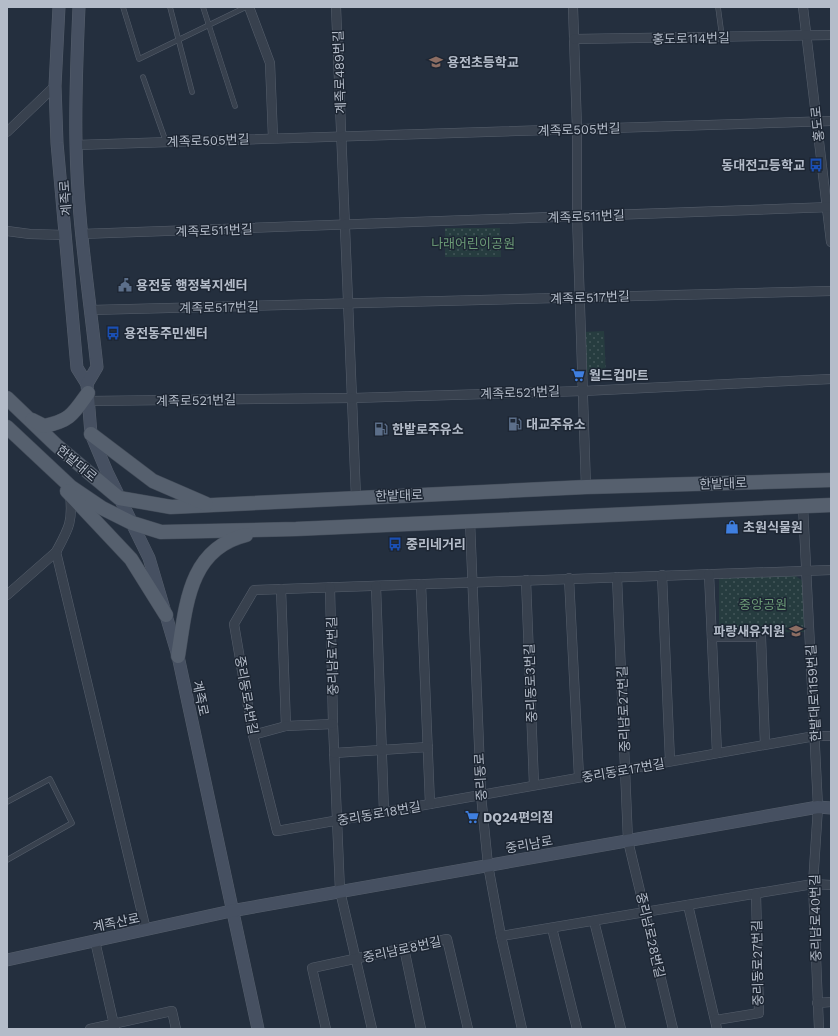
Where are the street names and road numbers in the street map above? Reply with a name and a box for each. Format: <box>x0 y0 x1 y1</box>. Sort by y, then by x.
street label: 계족로489번길 <box>331 30 348 114</box>
street label: 홍도로114번길 <box>652 30 730 47</box>
street label: 홍도로 <box>808 105 827 143</box>
street label: 계족로505번길 <box>537 121 621 138</box>
street label: 계족로505번길 <box>166 132 250 149</box>
street label: 계족로 <box>57 180 74 216</box>
street label: 계족로511번길 <box>547 208 625 225</box>
street label: 계족로511번길 <box>175 222 253 239</box>
street label: 계족로517번길 <box>550 289 630 306</box>
street label: 계족로517번길 <box>179 299 259 316</box>
street label: 계족로521번길 <box>480 384 560 401</box>
street label: 계족로521번길 <box>156 392 236 409</box>
street label: 한밭대로 <box>54 442 100 485</box>
street label: 한밭대로 <box>699 475 747 492</box>
street label: 한밭대로 <box>375 487 423 504</box>
street label: 중리남로7번길 <box>324 616 341 696</box>
street label: 중리동로3번길 <box>522 643 539 723</box>
street label: 한밭대로1159번길 <box>803 644 824 742</box>
street label: 중리동로4번길 <box>232 655 261 736</box>
street label: 중리남로27번길 <box>614 666 633 752</box>
street label: 계족로 <box>189 679 212 717</box>
street label: 중리동로 <box>472 753 489 801</box>
street label: 중리동로17번길 <box>580 756 666 785</box>
street label: 중리동로18번길 <box>336 799 422 828</box>
street label: 중리남로 <box>504 833 554 856</box>
street label: 중리남로40번길 <box>807 874 824 962</box>
street label: 중리남로28번길 <box>633 891 668 979</box>
street label: 계족산로 <box>91 910 141 935</box>
street label: 중리동로27번길 <box>749 920 766 1006</box>
street label: 중리남로8번길 <box>362 934 443 965</box>

